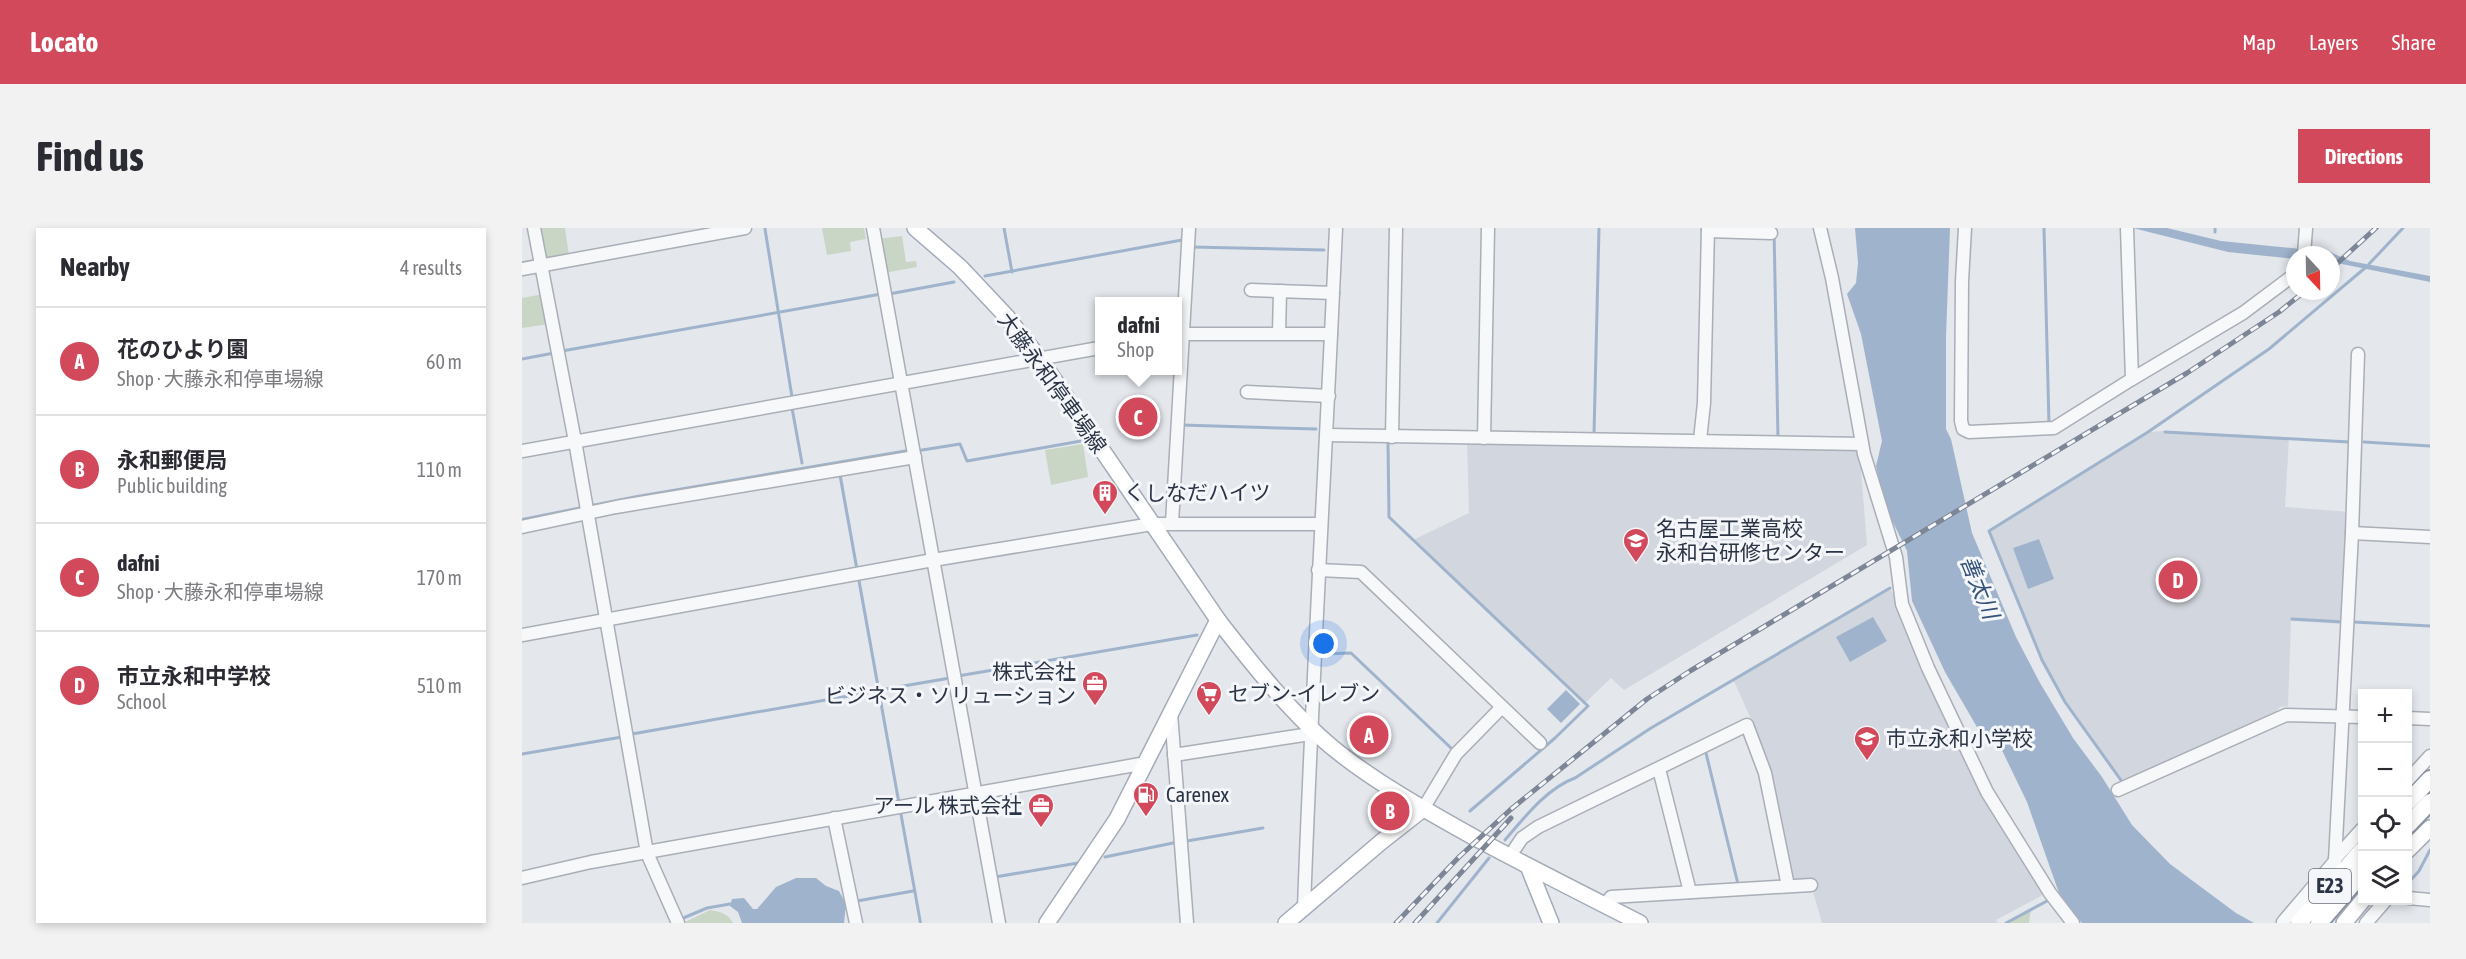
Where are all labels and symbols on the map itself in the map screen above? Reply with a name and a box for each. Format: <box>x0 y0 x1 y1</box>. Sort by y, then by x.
north arrow <box>2286 246 2340 300</box>
street label: 大藤永和停車場線 <box>994 307 1112 457</box>
pin: C <box>1118 394 1158 440</box>
building icon: くしなだハイツ <box>1090 478 1120 516</box>
place label: くしなだハイツ <box>1124 480 1271 504</box>
place label: 名古屋工業高校 永和台研修センター <box>1656 516 1845 564</box>
school or university icon: 名古屋工業高校 永和台研修センター <box>1621 526 1651 564</box>
water label: 善太川 <box>1956 552 2005 624</box>
pin: D <box>2158 558 2198 602</box>
your location <box>1309 629 1338 658</box>
place label: 株式会社 ビジネス・ソリューション <box>824 659 1076 707</box>
office icon: 株式会社 ビジネス・ソリューション <box>1080 669 1110 707</box>
supermarket icon: セブン-イレブン <box>1194 679 1224 717</box>
place label: セブン-イレブン <box>1228 681 1380 705</box>
pin: A <box>1350 712 1388 758</box>
school or university icon: 市立永和小学校 <box>1852 724 1882 762</box>
place label: 市立永和小学校 <box>1886 726 2033 750</box>
fuel station icon: Carenex <box>1131 780 1161 818</box>
place label: Carenex <box>1166 782 1229 806</box>
pin: B <box>1370 788 1410 834</box>
office icon: アール 株式会社 <box>1026 791 1056 829</box>
place label: アール 株式会社 <box>873 793 1022 817</box>
road number: E23 <box>2309 869 2351 903</box>

